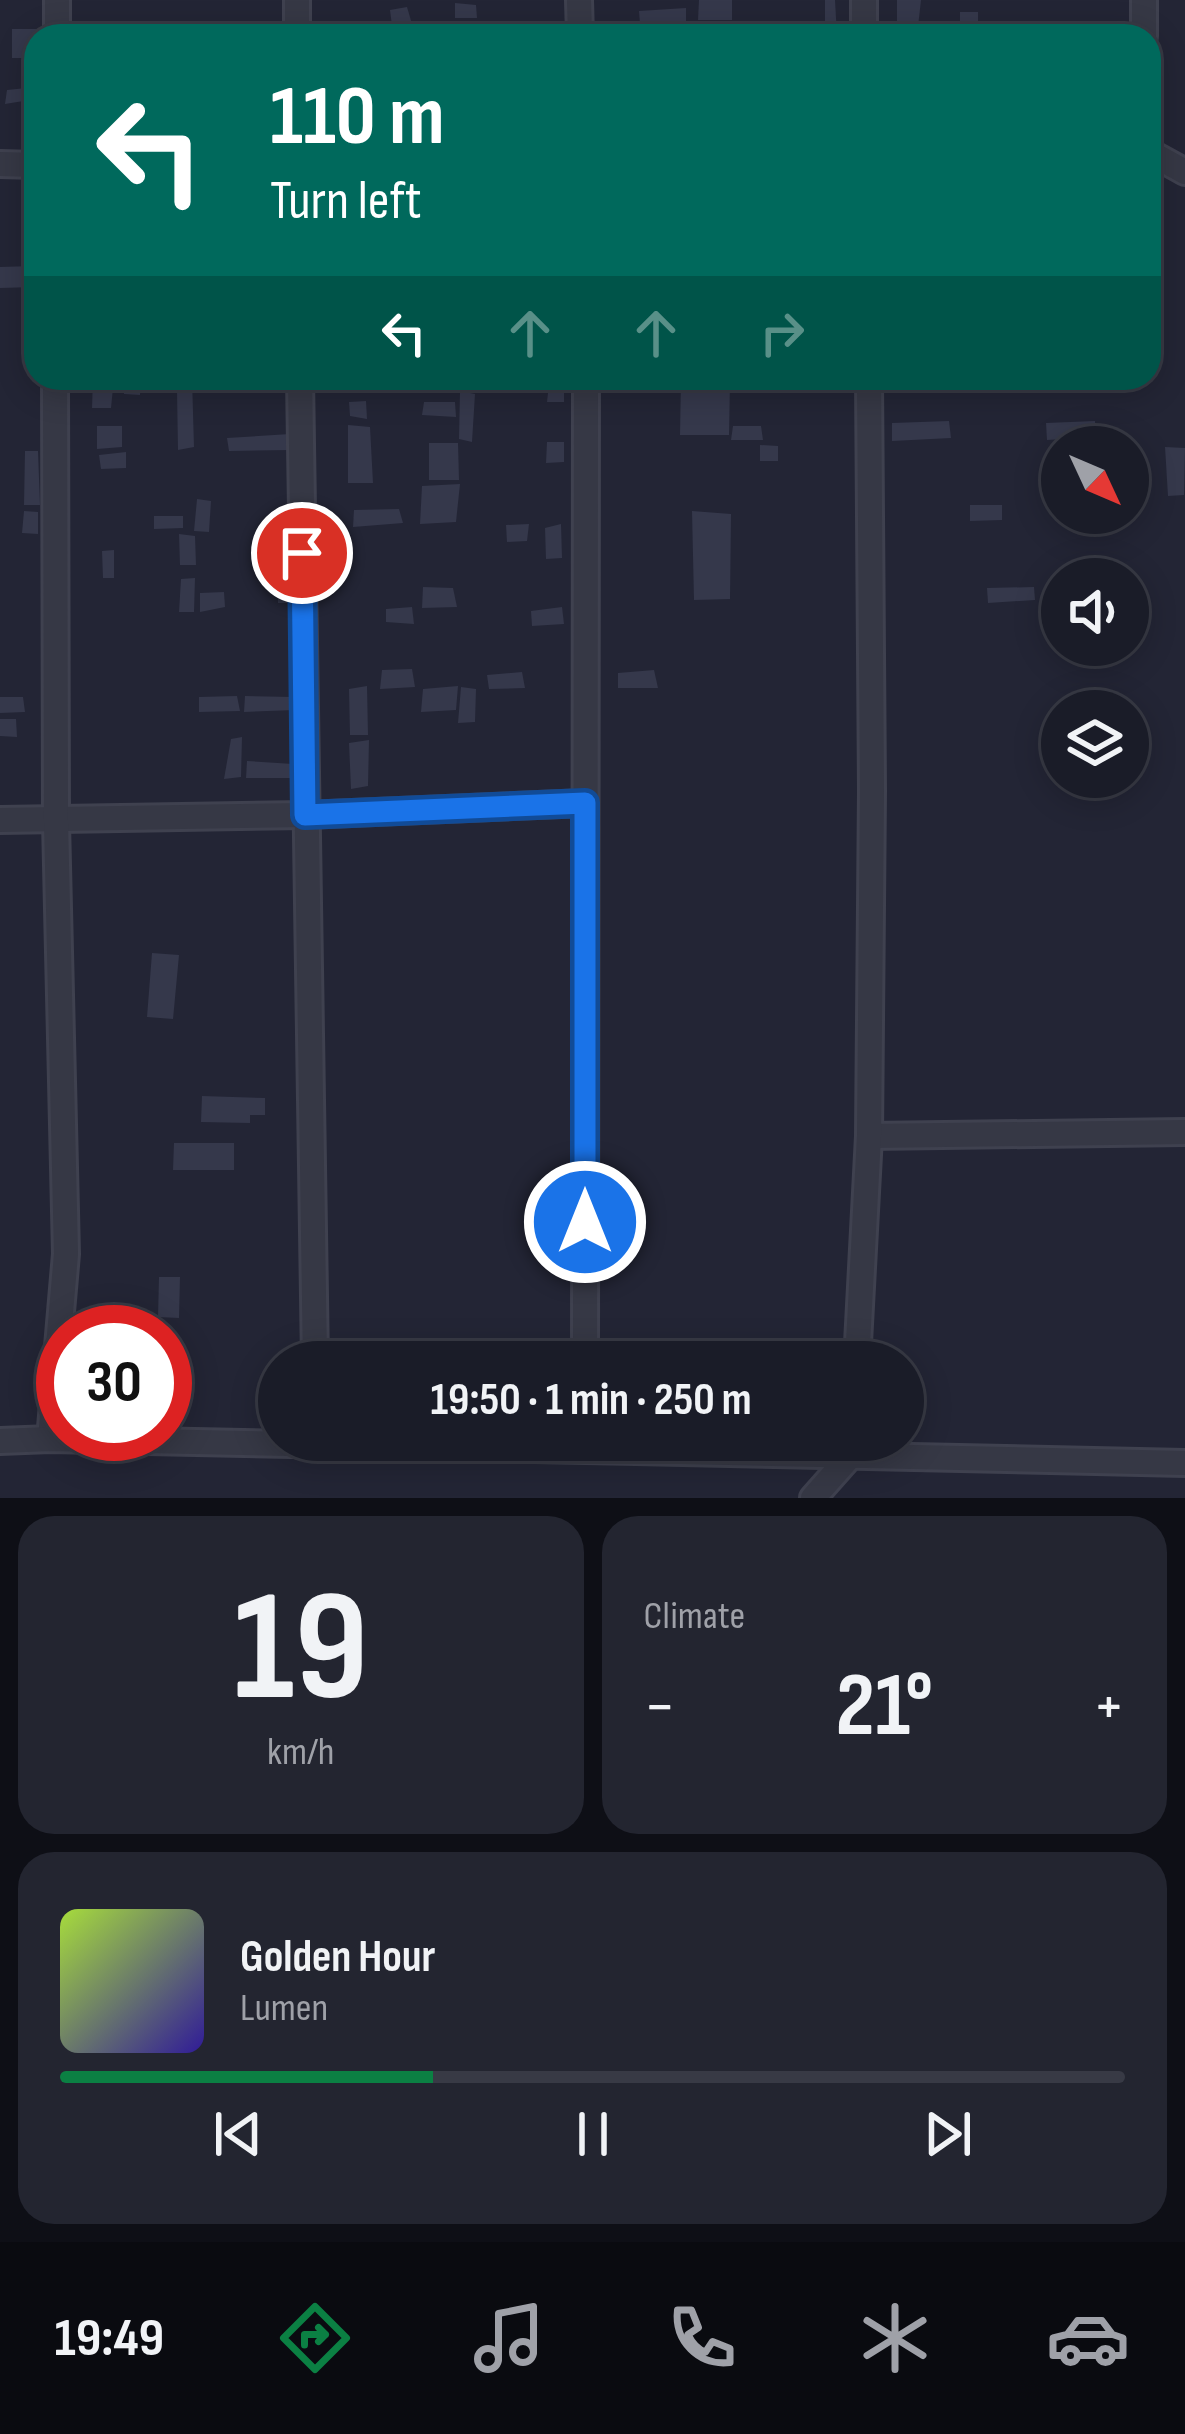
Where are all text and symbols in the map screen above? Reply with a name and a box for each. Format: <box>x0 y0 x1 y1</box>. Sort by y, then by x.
text: 110 m <box>270 67 445 168</box>
icon: left <box>72 72 228 228</box>
text: Turn left <box>270 169 422 234</box>
icon: left <box>371 300 437 366</box>
icon: ahead <box>497 300 563 366</box>
icon: ahead <box>623 300 689 366</box>
icon: right <box>749 300 815 366</box>
north arrow <box>1041 426 1149 534</box>
map controls <box>1041 426 1149 798</box>
pin <box>251 502 353 604</box>
icon: arrive <box>269 520 335 586</box>
button: sound <box>1041 558 1149 666</box>
button: layers <box>1041 690 1149 798</box>
position arrow <box>522 1159 648 1285</box>
speed limit sign: 30 <box>36 1305 192 1461</box>
text: 19:50 · 1 min · 250 m <box>430 1373 752 1428</box>
text: 19 <box>233 1557 368 1744</box>
text: Climate <box>644 1593 745 1640</box>
text: 21° <box>835 1653 933 1761</box>
text: − <box>644 1668 676 1747</box>
text: + <box>1093 1668 1125 1747</box>
text: km/h <box>267 1729 334 1776</box>
text: Golden Hour <box>240 1930 435 1985</box>
text: Lumen <box>240 1985 328 2032</box>
icon: previous <box>205 2101 271 2167</box>
icon: pause <box>560 2101 626 2167</box>
icon: next <box>915 2101 981 2167</box>
icon: directions <box>273 2296 357 2380</box>
icon: music <box>467 2296 551 2380</box>
icon: phone <box>660 2296 744 2380</box>
icon: climate <box>853 2296 937 2380</box>
icon: car <box>1046 2296 1130 2380</box>
text: 19:49 <box>55 2306 164 2371</box>

